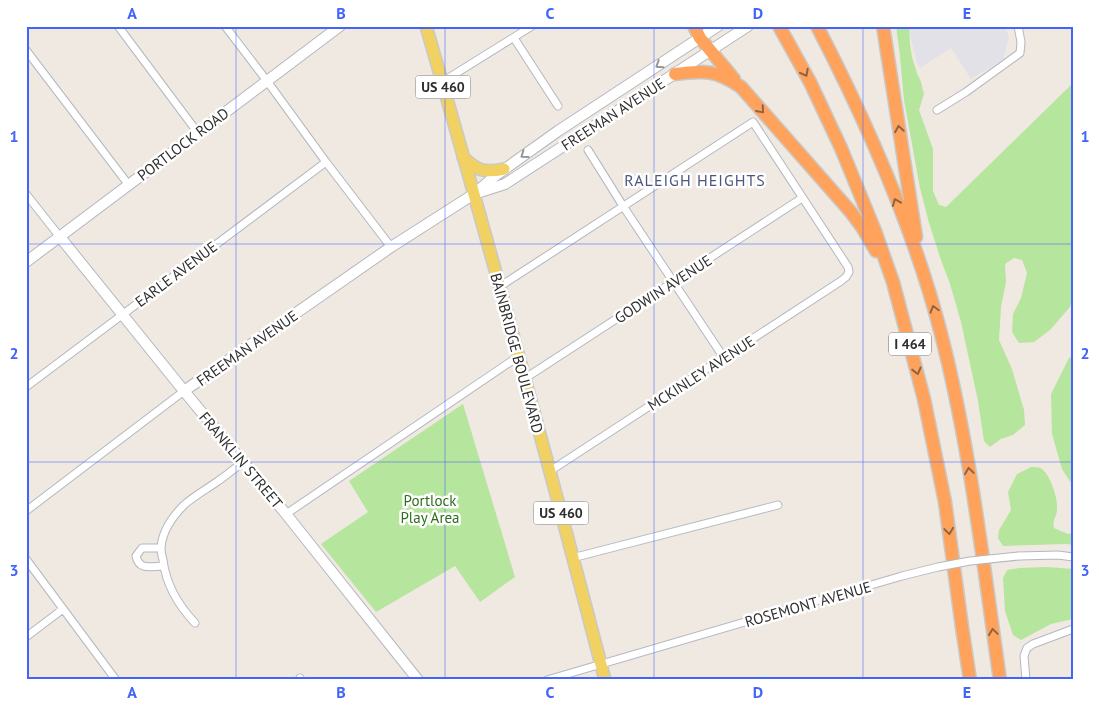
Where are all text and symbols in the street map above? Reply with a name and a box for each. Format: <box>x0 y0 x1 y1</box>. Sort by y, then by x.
text: A <box>127 3 137 23</box>
text: B <box>336 3 346 23</box>
text: C <box>546 3 555 23</box>
text: D <box>753 3 763 23</box>
text: E <box>963 3 971 23</box>
one-way arrow <box>656 58 665 68</box>
one-way arrow <box>799 67 809 76</box>
street label: FREEMAN AVENUE <box>558 73 668 155</box>
road number: US 460 <box>416 75 470 98</box>
street label: PORTLOCK ROAD <box>133 103 233 185</box>
one-way arrow <box>756 105 765 114</box>
one-way arrow <box>894 125 904 134</box>
text: 1 <box>9 126 19 146</box>
text: 1 <box>1080 126 1090 146</box>
one-way arrow <box>520 149 530 158</box>
district label: RALEIGH HEIGHTS <box>624 170 766 190</box>
one-way arrow <box>892 198 903 207</box>
street label: EARLE AVENUE <box>131 237 221 311</box>
street label: GODWIN AVENUE <box>611 251 715 327</box>
street label: BAINBRIDGE BOULEVARD <box>486 271 548 435</box>
one-way arrow <box>929 305 939 313</box>
street label: FREEMAN AVENUE <box>193 306 301 390</box>
street label: MCKINLEY AVENUE <box>644 331 758 415</box>
road number: I 464 <box>889 332 931 356</box>
text: 2 <box>9 343 19 363</box>
text: 2 <box>1080 343 1090 363</box>
one-way arrow <box>911 367 922 376</box>
street label: FRANKLIN STREET <box>195 408 287 513</box>
one-way arrow <box>964 466 975 474</box>
park label: Portlock Play Area <box>400 491 460 527</box>
road number: US 460 <box>534 502 588 524</box>
one-way arrow <box>943 527 954 535</box>
text: 3 <box>9 560 19 580</box>
text: 3 <box>1080 560 1090 580</box>
street label: ROSEMONT AVENUE <box>743 577 873 631</box>
one-way arrow <box>988 627 999 635</box>
text: A <box>127 682 137 702</box>
text: B <box>336 682 346 702</box>
text: C <box>546 682 555 702</box>
text: D <box>753 682 763 702</box>
text: E <box>963 682 971 702</box>

